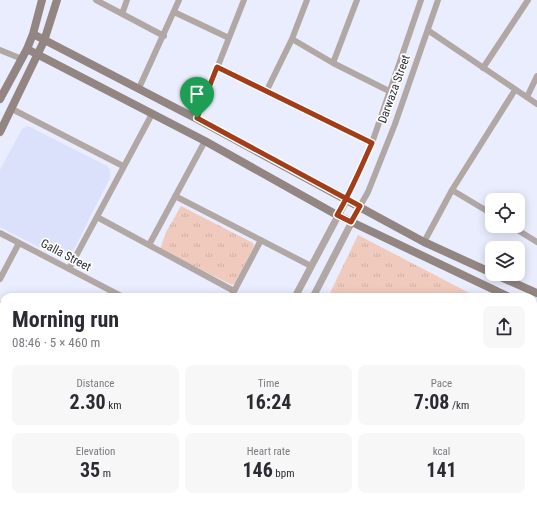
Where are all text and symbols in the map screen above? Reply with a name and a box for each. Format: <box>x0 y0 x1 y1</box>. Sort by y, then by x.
street label: Darwaza Street <box>375 52 413 125</box>
pin <box>180 77 214 118</box>
icon: arrive <box>186 83 208 105</box>
map controls <box>485 193 525 281</box>
button: locate <box>485 193 525 233</box>
street label: Galla Street <box>38 236 94 274</box>
button: layers <box>485 241 525 281</box>
button: share <box>483 306 525 348</box>
text: Morning run <box>12 307 119 332</box>
text: 08:46 · 5 × 460 m <box>12 335 100 350</box>
text: Distance <box>77 377 114 390</box>
text: Time <box>258 377 279 390</box>
text: Pace <box>431 377 452 390</box>
text: 2.30 <box>70 390 106 414</box>
text: 16:24 <box>246 390 291 414</box>
text: 7:08 <box>414 390 449 414</box>
text: km <box>106 399 121 412</box>
text: /km <box>449 399 469 412</box>
text: Elevation <box>76 445 115 458</box>
text: Heart rate <box>247 445 290 458</box>
text: kcal <box>433 445 450 458</box>
text: 35 <box>80 458 100 482</box>
text: 146 <box>243 458 273 482</box>
text: 141 <box>426 458 457 482</box>
text: m <box>100 467 111 480</box>
text: bpm <box>273 467 294 480</box>

